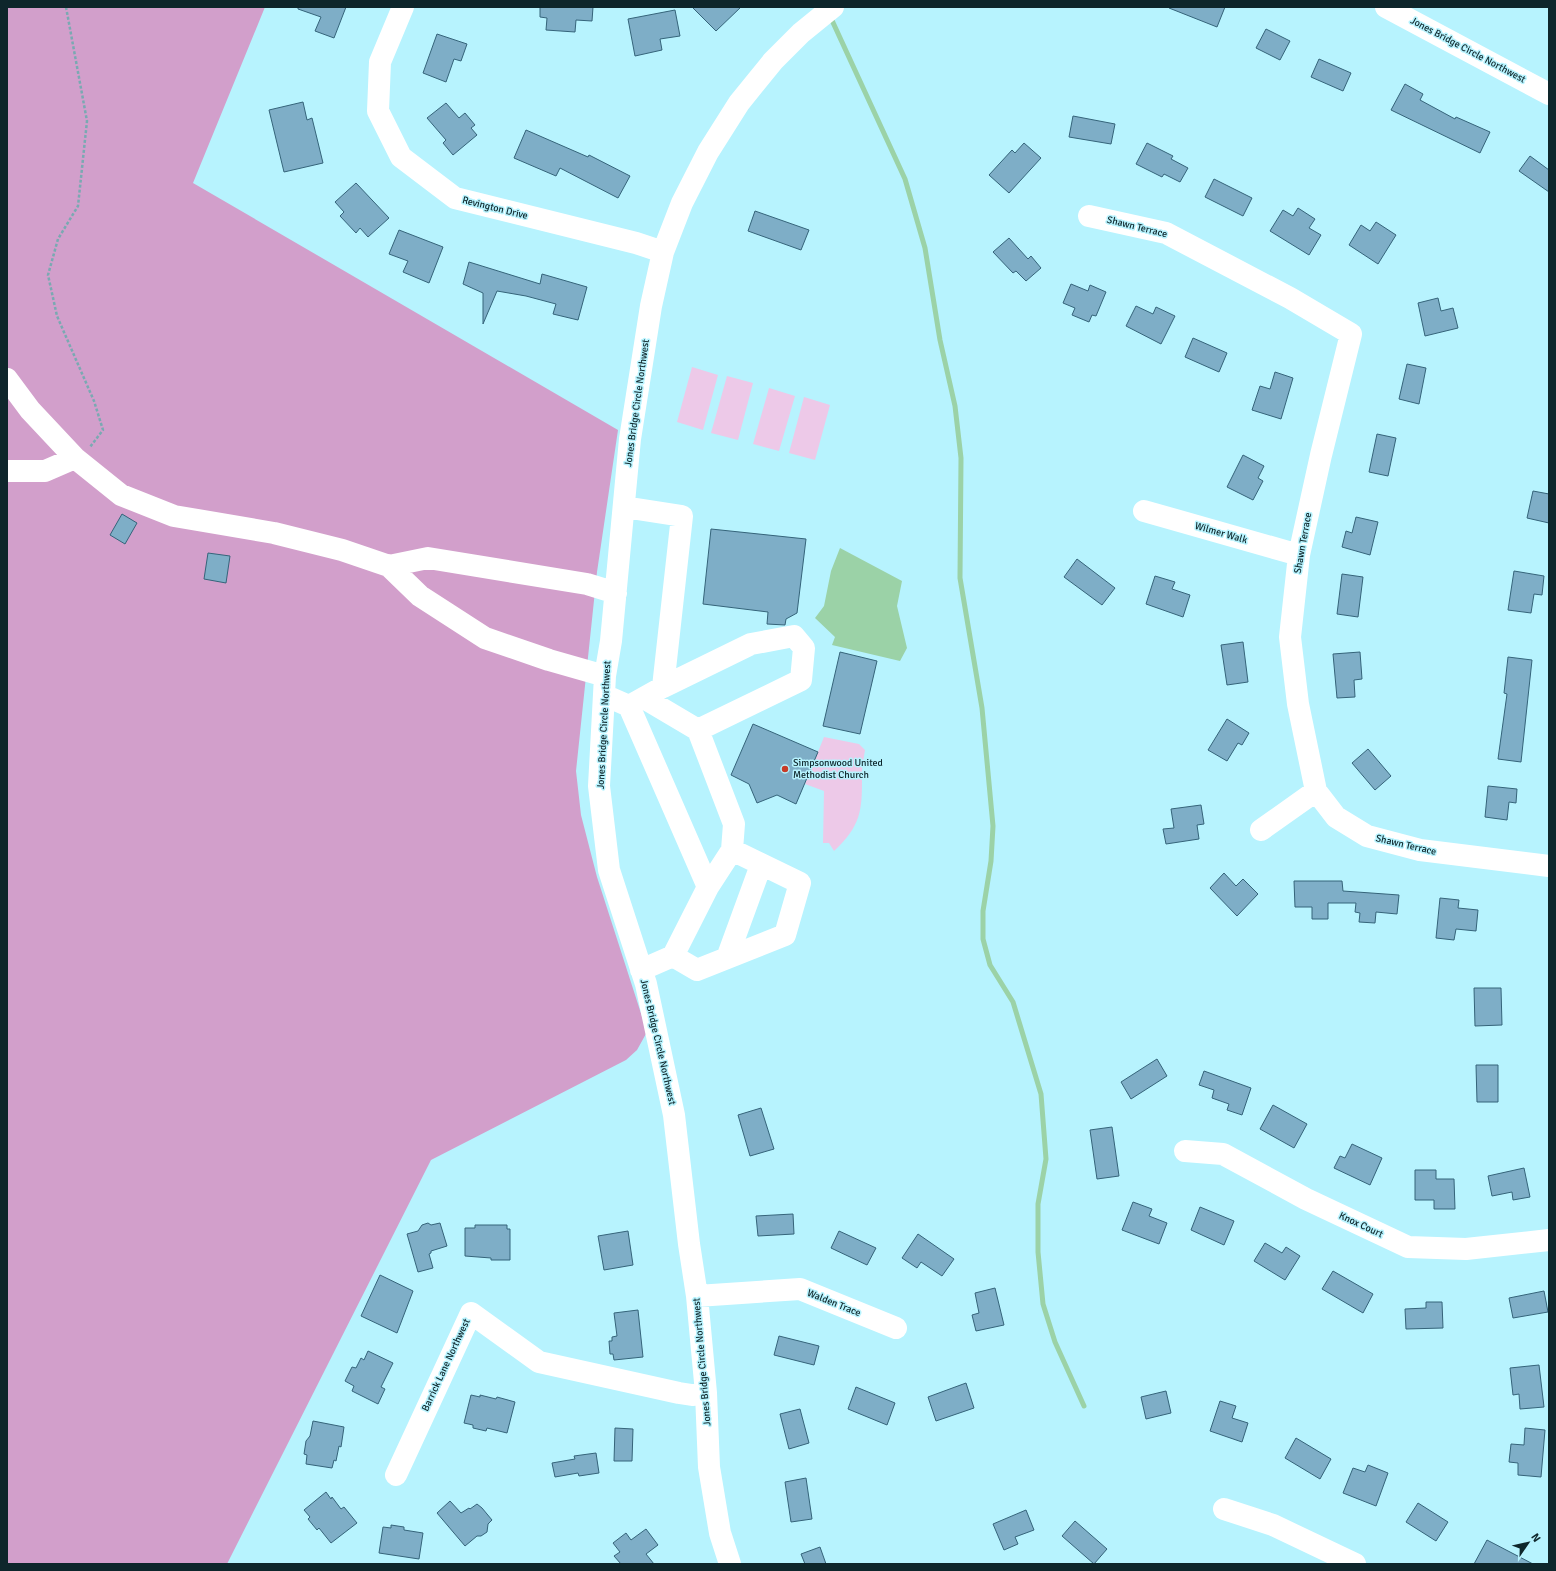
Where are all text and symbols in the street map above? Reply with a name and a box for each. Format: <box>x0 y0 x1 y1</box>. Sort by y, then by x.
street label: Jones Bridge Circle Northwest <box>1408 15 1528 86</box>
street label: Revington Drive <box>461 194 529 222</box>
street label: Shawn Terrace <box>1106 214 1168 240</box>
street label: Jones Bridge Circle Northwest <box>622 338 652 468</box>
street label: Shawn Terrace <box>1292 511 1314 575</box>
street label: Wilmer Walk <box>1193 520 1249 546</box>
street label: Jones Bridge Circle Northwest <box>595 660 613 790</box>
place label: Simpsonwood United Methodist Church <box>793 757 883 781</box>
marker: Simpsonwood United Methodist Church <box>780 764 790 774</box>
street label: Shawn Terrace <box>1374 832 1438 858</box>
street label: Jones Bridge Circle Northwest <box>638 978 678 1106</box>
street label: Knox Court <box>1337 1210 1385 1241</box>
street label: Walden Trace <box>805 1287 863 1319</box>
street label: Jones Bridge Circle Northwest <box>690 1297 714 1427</box>
street label: Barrick Lane Northwest <box>419 1316 473 1413</box>
north arrow <box>1508 1523 1548 1563</box>
text: N <box>1528 1531 1543 1544</box>

